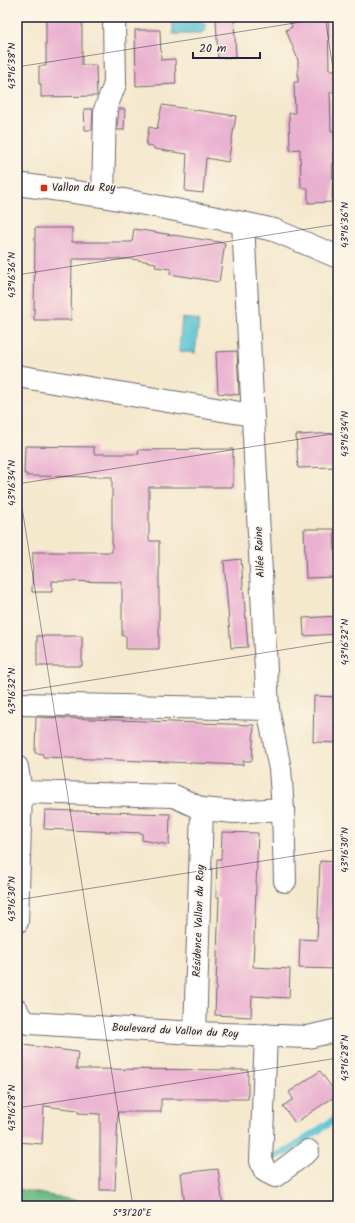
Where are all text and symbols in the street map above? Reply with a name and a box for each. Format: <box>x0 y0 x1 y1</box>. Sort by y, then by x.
scale bar <box>193 34 260 60</box>
text: 20 m <box>199 39 227 58</box>
text: 43°16'38"N <box>4 42 20 89</box>
place label: Vallon du Roy <box>52 179 116 197</box>
marker: Vallon du Roy <box>39 183 49 193</box>
text: 43°16'36"N <box>337 202 353 248</box>
text: 43°16'36"N <box>4 252 20 298</box>
text: 43°16'34"N <box>337 411 353 457</box>
text: 43°16'34"N <box>4 460 20 506</box>
street label: Allée Raine <box>250 526 270 578</box>
text: 43°16'32"N <box>337 619 353 665</box>
text: 43°16'32"N <box>4 668 20 714</box>
text: 43°16'30"N <box>337 827 353 873</box>
street label: Résidence Vallon du Roy <box>188 864 210 978</box>
text: 43°16'30"N <box>4 876 20 922</box>
street label: Boulevard du Vallon du Roy <box>111 1019 240 1043</box>
text: 43°16'28"N <box>337 1034 353 1081</box>
text: 43°16'28"N <box>4 1084 20 1131</box>
text: 5°31'20"E <box>112 1205 153 1221</box>

